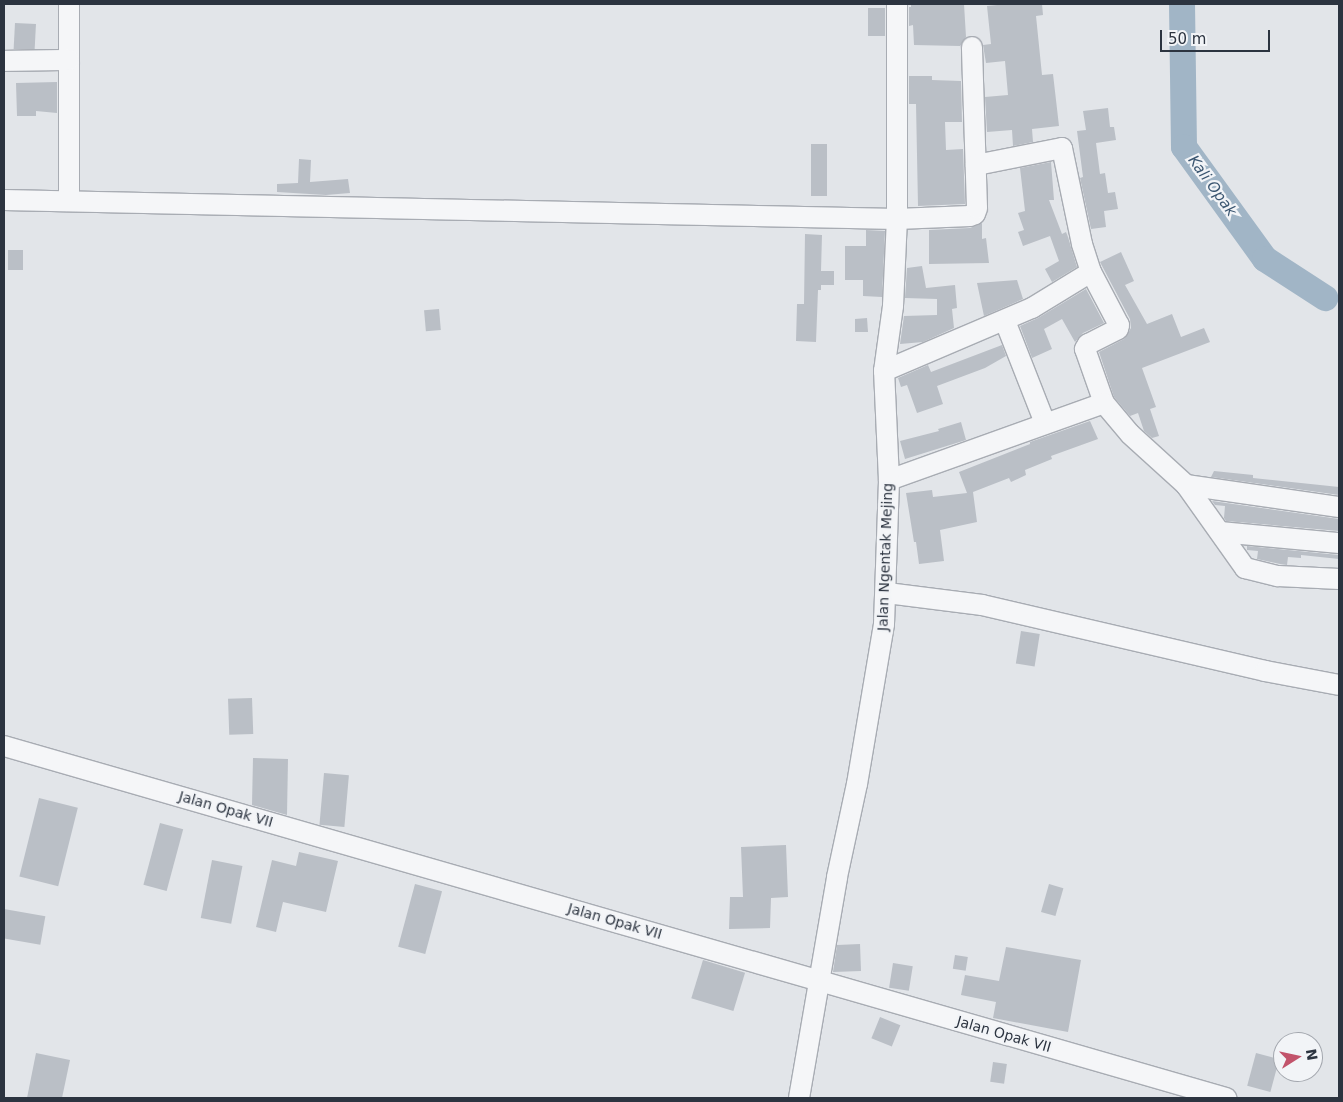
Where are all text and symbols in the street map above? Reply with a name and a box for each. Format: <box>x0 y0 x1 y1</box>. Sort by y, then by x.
scale bar <box>1163 20 1273 52</box>
text: 50 m <box>1168 30 1206 48</box>
water label: Kali Opak <box>1184 152 1240 220</box>
street label: Jalan Ngentak Mejing <box>874 483 896 631</box>
street label: Jalan Opak VII <box>177 788 275 830</box>
street label: Jalan Opak VII <box>566 900 664 942</box>
street label: Jalan Opak VII <box>955 1013 1053 1055</box>
north arrow <box>1273 1032 1323 1082</box>
text: N <box>1303 1047 1321 1062</box>

